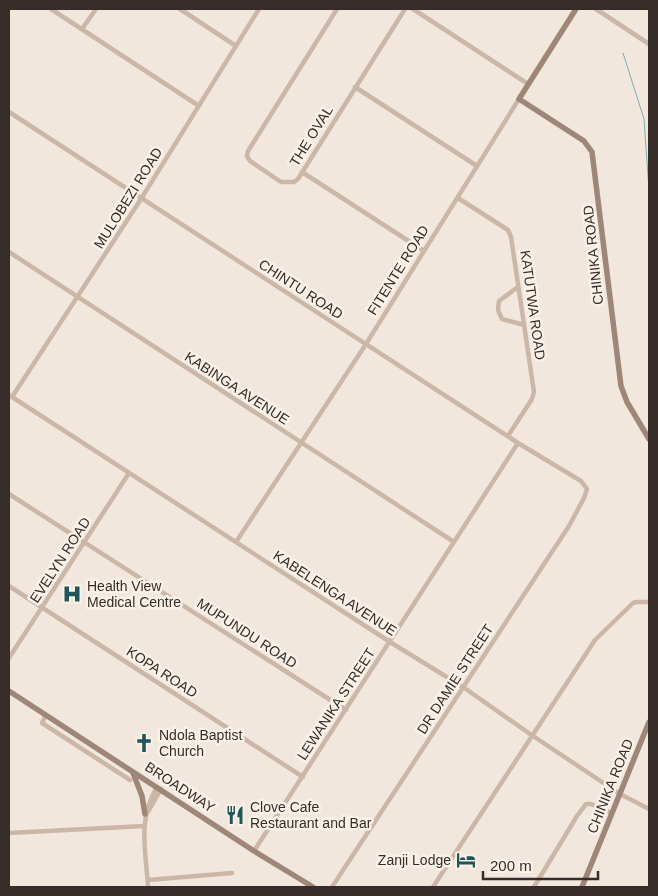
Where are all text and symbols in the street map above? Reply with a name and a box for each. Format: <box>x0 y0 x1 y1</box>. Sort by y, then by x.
street label: THE OVAL <box>286 103 336 169</box>
street label: MULOBEZI ROAD <box>91 145 165 251</box>
street label: CHINIKA ROAD <box>580 204 606 306</box>
street label: FITENTE ROAD <box>364 222 432 318</box>
street label: KATUTWA ROAD <box>517 249 549 361</box>
street label: CHINTU ROAD <box>256 256 346 322</box>
street label: KABINGA AVENUE <box>182 348 292 428</box>
street label: EVELYN ROAD <box>26 514 94 606</box>
street label: KABELENGA AVENUE <box>270 547 400 639</box>
place label: Health View Medical Centre <box>87 578 181 610</box>
hospital icon: Health View Medical Centre <box>61 583 83 605</box>
street label: MUPUNDU ROAD <box>194 595 300 671</box>
street label: DR DAMIE STREET <box>414 621 497 737</box>
street label: KOPA ROAD <box>123 643 201 701</box>
street label: LEWANIKA STREET <box>294 645 378 763</box>
place label: Ndola Baptist Church <box>159 727 242 759</box>
church icon: Ndola Baptist Church <box>133 732 155 754</box>
street label: CHINIKA ROAD <box>584 736 636 836</box>
street label: BROADWAY <box>142 758 219 816</box>
place label: Clove Cafe Restaurant and Bar <box>250 799 372 831</box>
restaurant icon: Clove Cafe Restaurant and Bar <box>224 804 246 826</box>
scale bar <box>483 848 598 880</box>
hotel icon: Zanji Lodge <box>455 849 477 871</box>
place label: Zanji Lodge <box>378 852 451 868</box>
text: 200 m <box>490 857 532 874</box>

